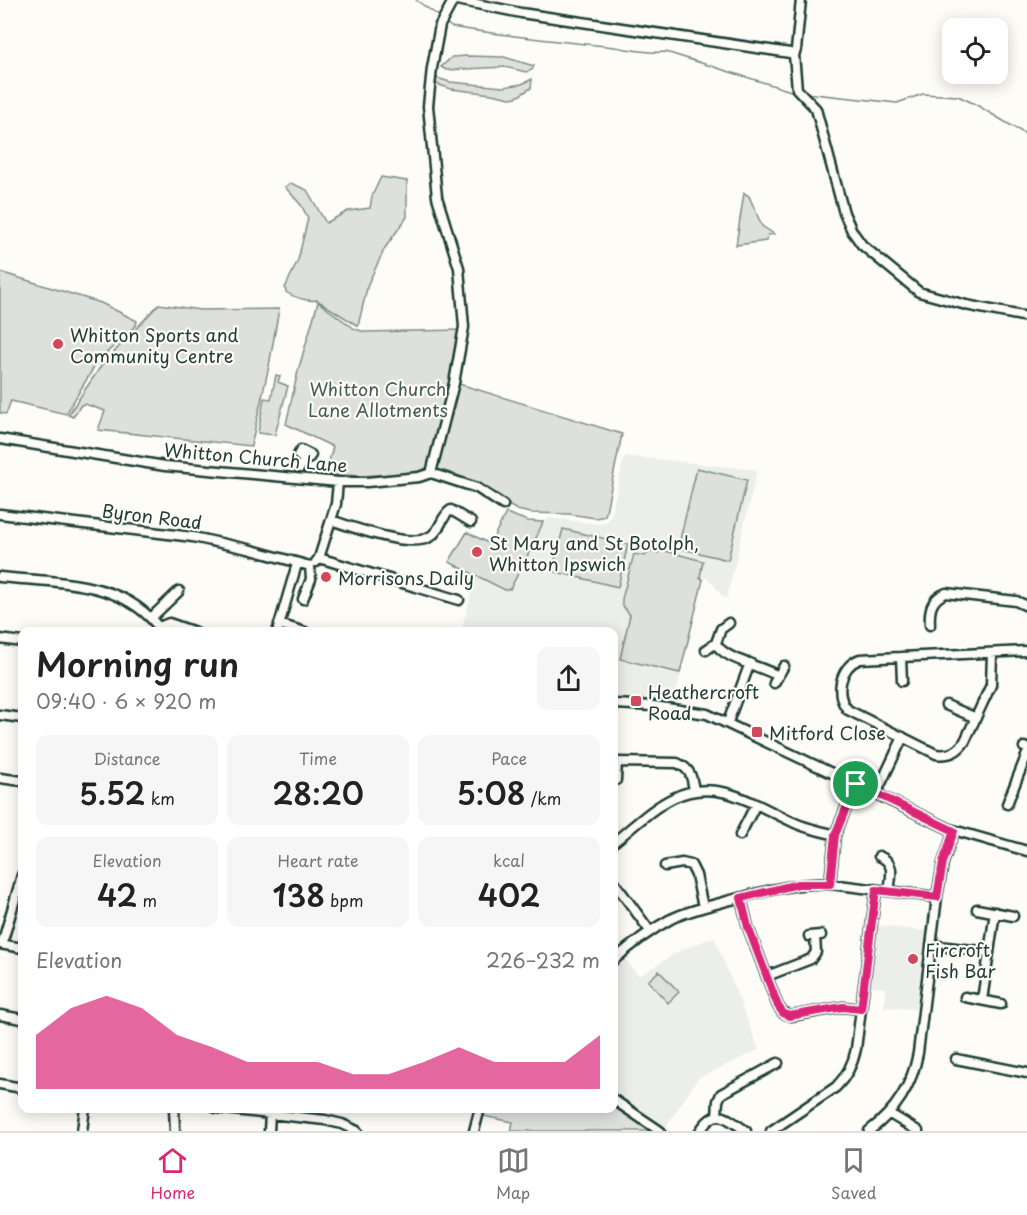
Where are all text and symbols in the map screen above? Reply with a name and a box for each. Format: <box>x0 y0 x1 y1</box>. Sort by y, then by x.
map controls <box>942 18 1008 84</box>
button: locate <box>942 18 1008 84</box>
place label: Whitton Sports and Community Centre <box>70 321 239 369</box>
marker: Whitton Sports and Community Centre <box>51 337 65 351</box>
park label: Whitton Church Lane Allotments <box>308 375 448 423</box>
street label: Whitton Church Lane <box>163 436 349 478</box>
street label: Byron Road <box>101 496 203 536</box>
place label: St Mary and St Botolph, Whitton Ipswich <box>489 529 699 577</box>
marker: St Mary and St Botolph, Whitton Ipswich <box>470 545 484 559</box>
place label: Morrisons Daily <box>338 564 474 591</box>
marker: Morrisons Daily <box>319 570 333 584</box>
text: Morning run <box>36 638 239 688</box>
button: share <box>537 647 600 710</box>
place label: Heathercroft Road <box>648 678 759 726</box>
text: 09:40 · 6 × 920 m <box>36 686 216 716</box>
marker: Heathercroft Road <box>629 694 643 708</box>
place label: Mitford Close <box>769 719 886 746</box>
marker: Mitford Close <box>750 725 764 739</box>
text: Distance <box>93 746 161 770</box>
text: Time <box>299 746 337 770</box>
text: Pace <box>491 746 527 770</box>
pin <box>830 758 881 809</box>
icon: arrive <box>839 767 872 800</box>
text: 5.52 <box>79 770 145 815</box>
text: 28:20 <box>272 770 364 815</box>
text: 5:08 <box>457 770 526 815</box>
text: km <box>145 786 175 810</box>
text: /km <box>526 786 561 810</box>
text: Elevation <box>92 848 162 872</box>
text: Heart rate <box>278 848 358 872</box>
text: kcal <box>493 848 525 872</box>
text: 42 <box>97 872 137 917</box>
text: 138 <box>273 872 325 917</box>
text: 402 <box>478 872 540 917</box>
text: m <box>137 888 157 912</box>
text: bpm <box>325 888 363 912</box>
place label: Fircroft Fish Bar <box>925 936 996 984</box>
text: Elevation <box>36 945 122 975</box>
text: 226–232 m <box>486 945 600 975</box>
marker: Fircroft Fish Bar <box>906 952 920 966</box>
tab: Home <box>150 1144 195 1204</box>
tab: Map <box>496 1144 530 1204</box>
tab: Saved <box>831 1144 877 1204</box>

